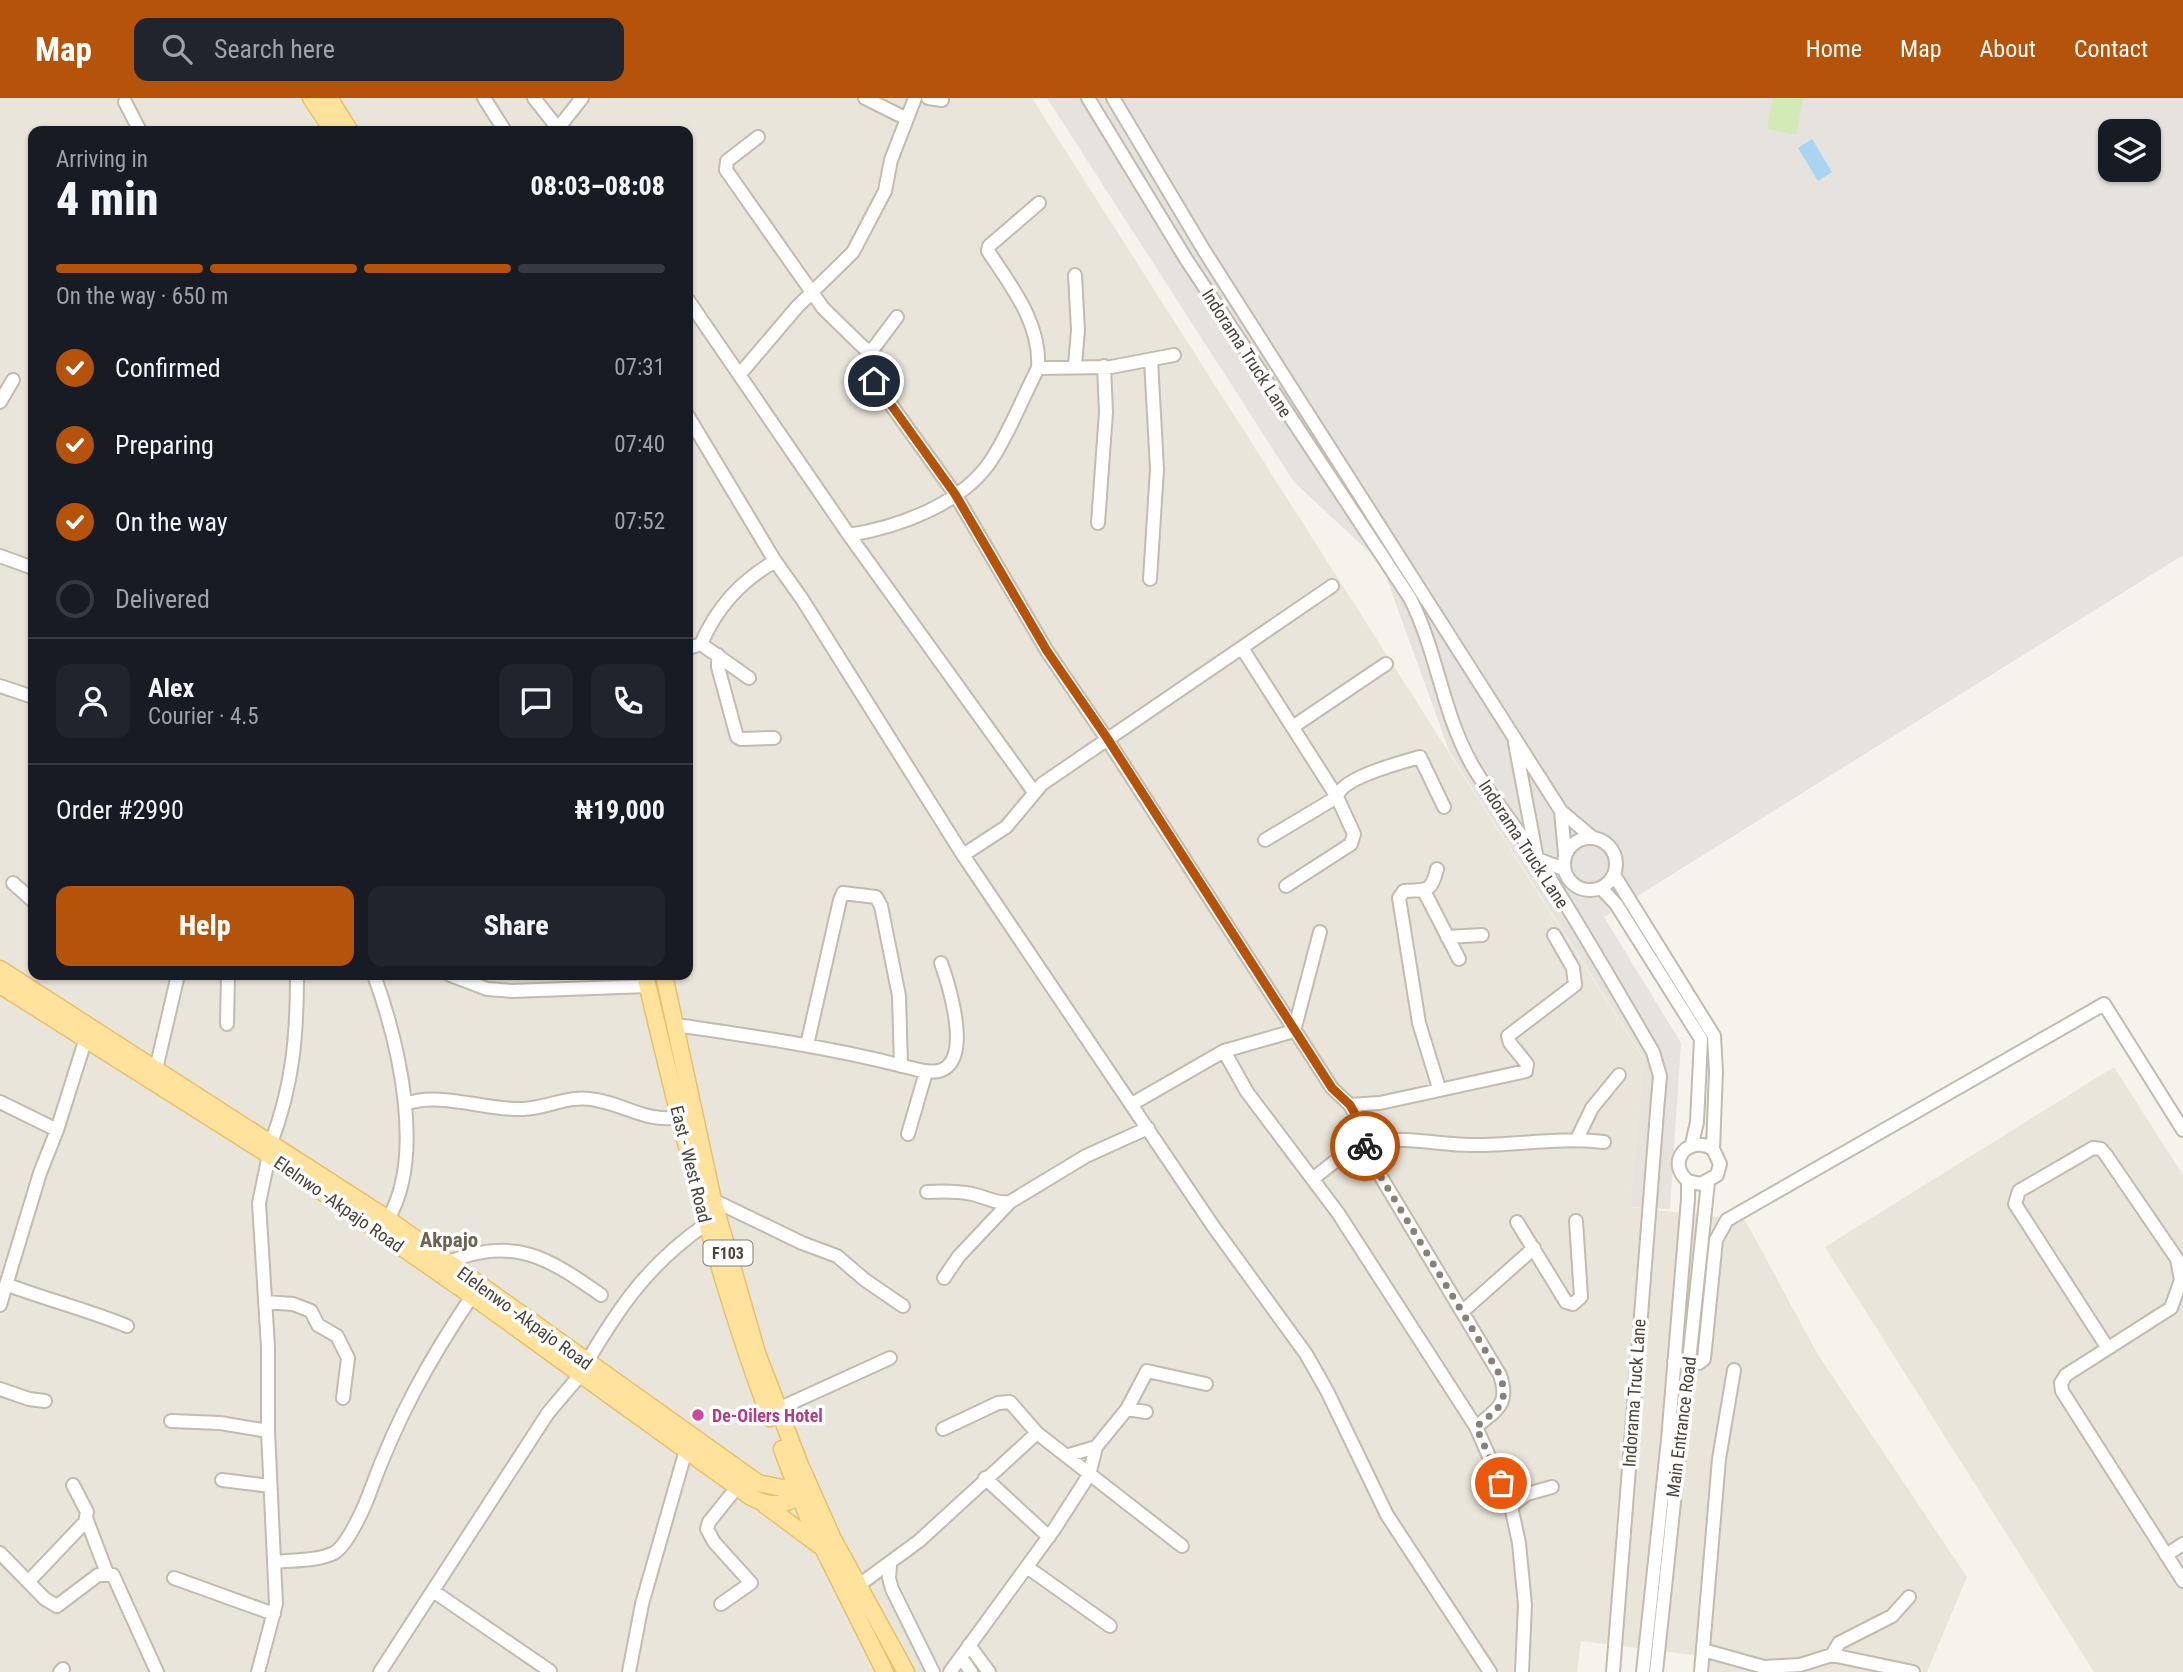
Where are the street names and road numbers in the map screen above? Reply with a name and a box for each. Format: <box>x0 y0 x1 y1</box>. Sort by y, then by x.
street label: Indorama Truck Lane <box>1198 285 1296 421</box>
street label: Indorama Truck Lane <box>1475 776 1573 912</box>
street label: East - West Road <box>666 1103 716 1225</box>
street label: Elelnwo -Akpajo Road <box>270 1152 408 1256</box>
road number: F103 <box>704 1240 752 1266</box>
street label: Elelenwo -Akpajo Road <box>454 1262 596 1374</box>
street label: Indorama Truck Lane <box>1618 1318 1650 1468</box>
street label: Main Entrance Road <box>1662 1355 1700 1499</box>

